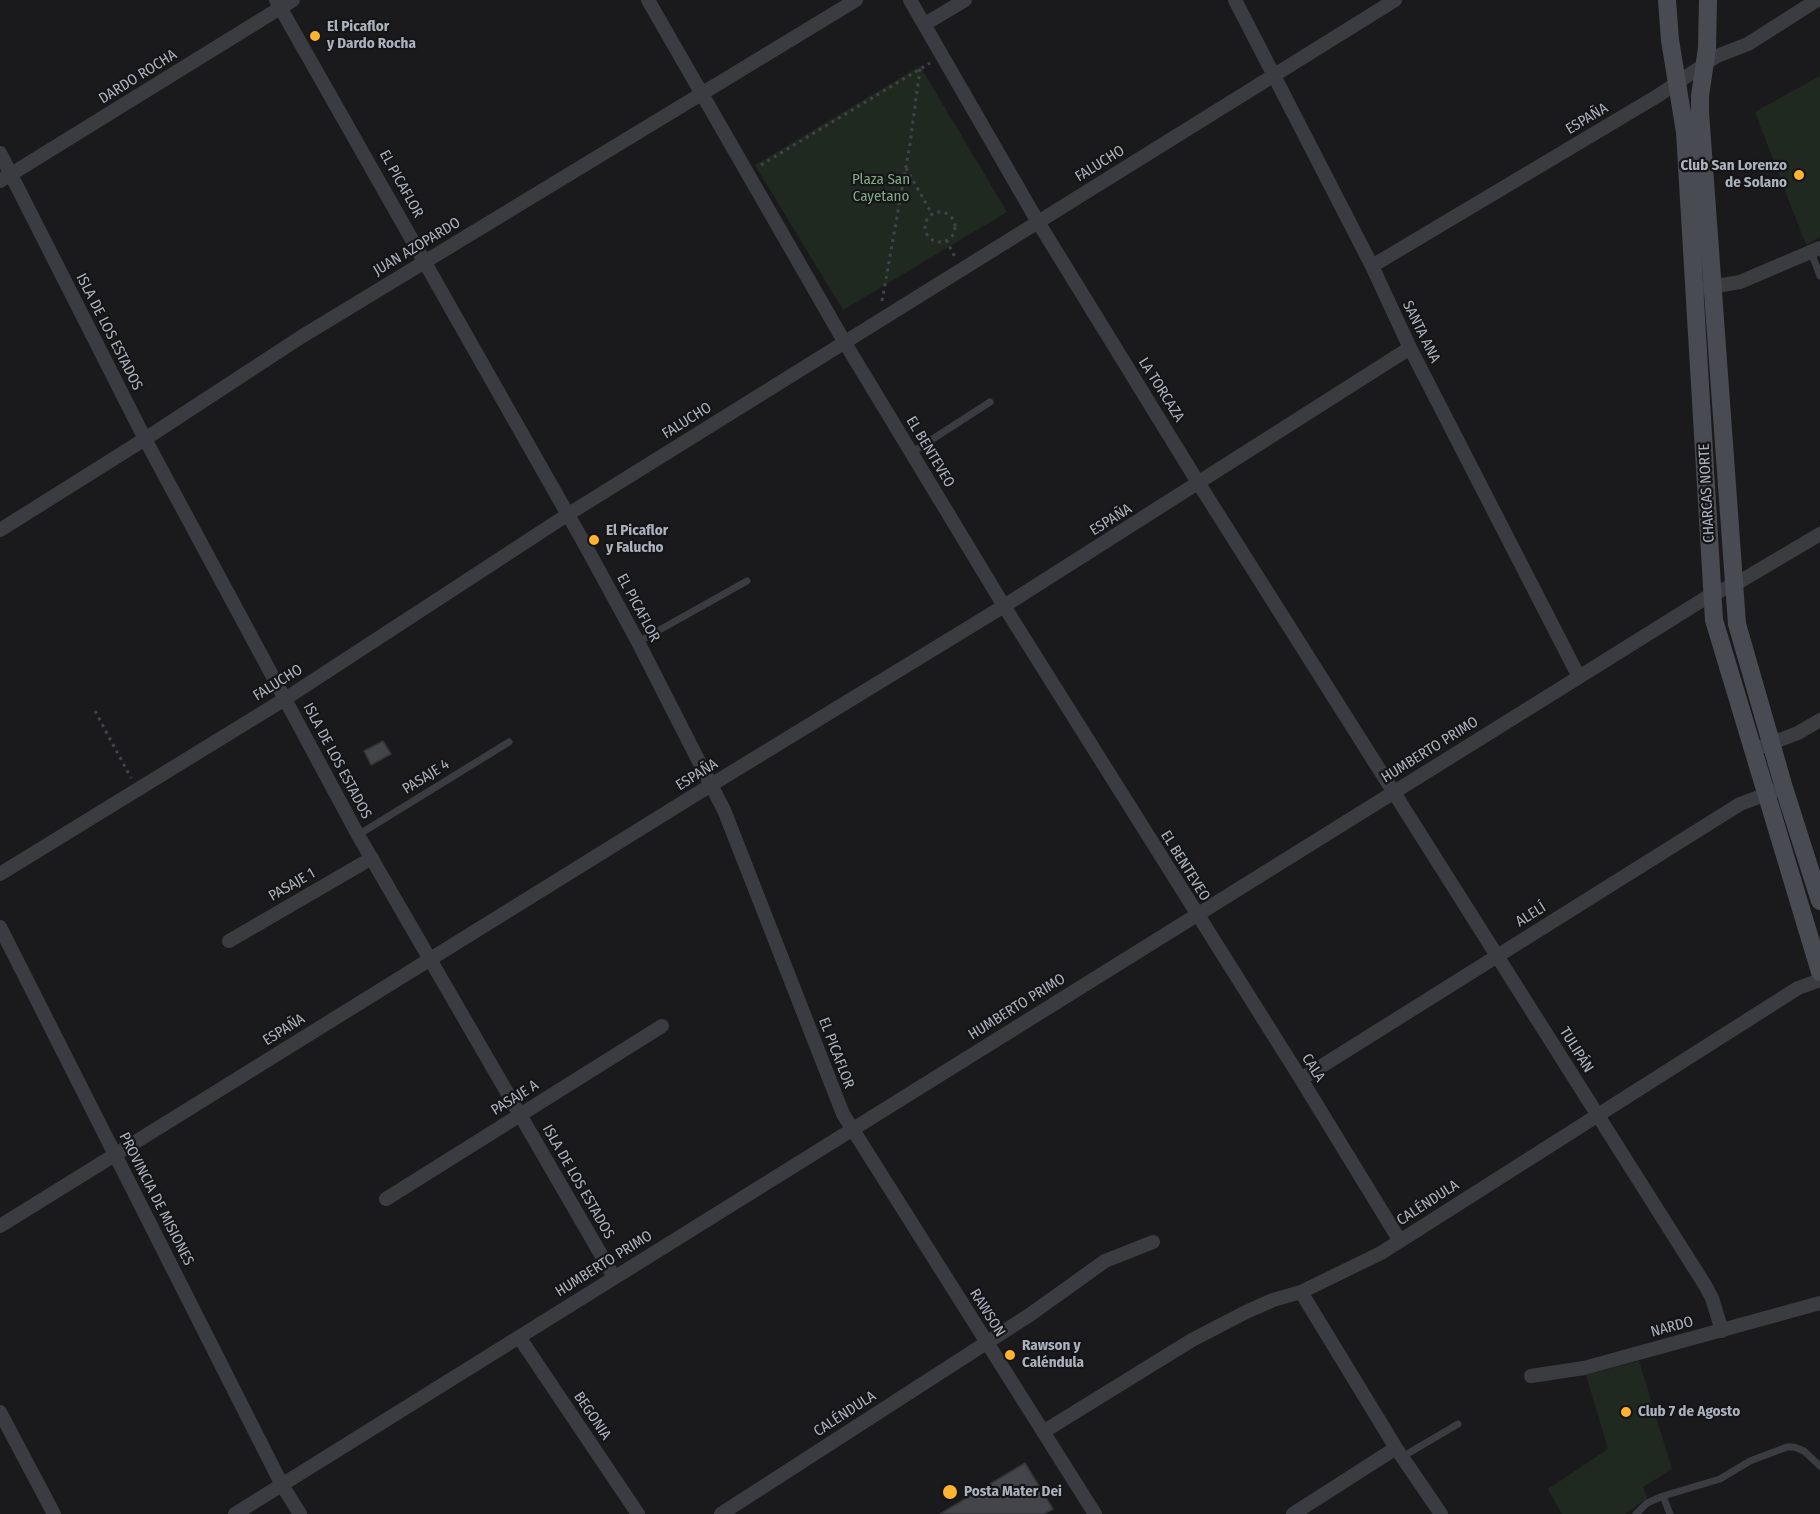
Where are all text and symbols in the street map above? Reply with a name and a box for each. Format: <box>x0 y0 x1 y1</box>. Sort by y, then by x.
place label: El Picaflor y Dardo Rocha <box>327 18 416 53</box>
marker: El Picaflor y Dardo Rocha <box>308 29 322 43</box>
street label: DARDO ROCHA <box>96 46 180 108</box>
street label: ESPAÑA <box>1563 99 1611 139</box>
street label: FALUCHO <box>1072 142 1128 186</box>
street label: EL PICAFLOR <box>375 147 427 221</box>
place label: Club San Lorenzo de Solano <box>1681 157 1787 192</box>
marker: Club San Lorenzo de Solano <box>1792 168 1806 182</box>
park label: Plaza San Cayetano <box>852 171 910 206</box>
street label: JUAN AZOPARDO <box>370 214 464 280</box>
street label: ISLA DE LOS ESTADOS <box>72 271 146 393</box>
street label: SANTA ANA <box>1398 298 1444 366</box>
street label: LA TORCAZA <box>1134 355 1188 425</box>
street label: FALUCHO <box>659 399 715 443</box>
street label: EL BENTEVEO <box>902 413 958 491</box>
street label: CHARCAS NORTE <box>1695 443 1719 543</box>
street label: ESPAÑA <box>1087 500 1135 540</box>
place label: El Picaflor y Falucho <box>606 522 668 557</box>
marker: El Picaflor y Falucho <box>587 533 601 547</box>
street label: EL PICAFLOR <box>613 571 663 645</box>
street label: FALUCHO <box>250 661 306 705</box>
street label: ISLA DE LOS ESTADOS <box>299 700 375 822</box>
street label: HUMBERTO PRIMO <box>1378 713 1482 787</box>
street label: ESPAÑA <box>673 755 721 795</box>
street label: PASAJE 4 <box>399 756 453 798</box>
street label: EL BENTEVEO <box>1156 828 1214 904</box>
street label: PASAJE 1 <box>266 865 318 905</box>
street label: ALELÍ <box>1513 899 1549 931</box>
street label: HUMBERTO PRIMO <box>965 970 1069 1044</box>
street label: ESPAÑA <box>260 1010 308 1050</box>
street label: EL PICAFLOR <box>814 1015 858 1091</box>
street label: TULIPÁN <box>1555 1024 1597 1076</box>
street label: CALA <box>1297 1050 1329 1086</box>
street label: PASAJE A <box>488 1076 542 1120</box>
street label: ISLA DE LOS ESTADOS <box>538 1122 618 1242</box>
street label: PROVINCIA DE MISIONES <box>115 1129 197 1269</box>
street label: CALÉNDULA <box>1394 1176 1462 1230</box>
street label: HUMBERTO PRIMO <box>552 1227 656 1301</box>
street label: RAWSON <box>965 1286 1009 1340</box>
street label: NARDO <box>1649 1313 1695 1341</box>
place label: Rawson y Caléndula <box>1022 1337 1084 1372</box>
marker: Rawson y Caléndula <box>1003 1348 1017 1362</box>
street label: CALÉNDULA <box>811 1387 879 1441</box>
street label: BEGONIA <box>569 1389 615 1443</box>
place label: Club 7 de Agosto <box>1638 1403 1740 1421</box>
marker: Club 7 de Agosto <box>1619 1405 1633 1419</box>
marker: Posta Mater Dei <box>941 1483 959 1501</box>
place label: Posta Mater Dei <box>964 1483 1062 1501</box>

